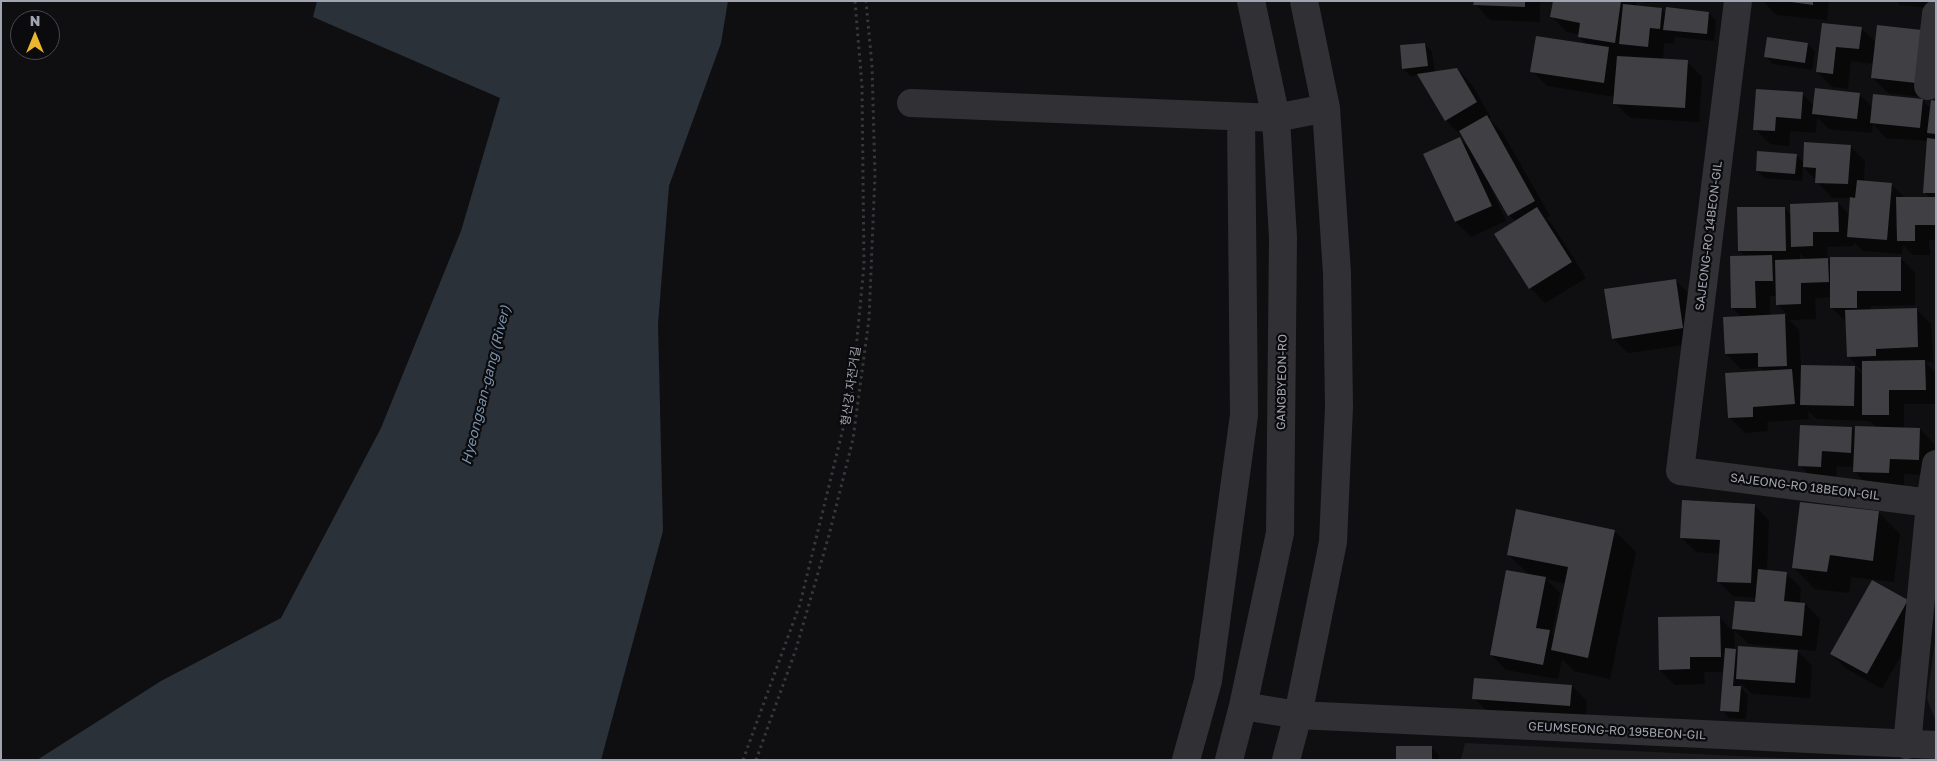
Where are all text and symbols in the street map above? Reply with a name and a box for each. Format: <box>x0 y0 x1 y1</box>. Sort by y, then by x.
north arrow <box>10 10 60 60</box>
text: N <box>30 12 40 29</box>
street label: SAJEONG-RO 14BEON-GIL <box>1693 160 1725 312</box>
water label: Hyeongsan-gang (River) <box>458 304 514 466</box>
street label: GANGBYEON-RO <box>1274 334 1290 430</box>
street label: 형산강 자전거길 <box>838 345 864 427</box>
street label: SAJEONG-RO 18BEON-GIL <box>1729 471 1881 503</box>
street label: GEUMSEONG-RO 195BEON-GIL <box>1528 719 1706 743</box>

